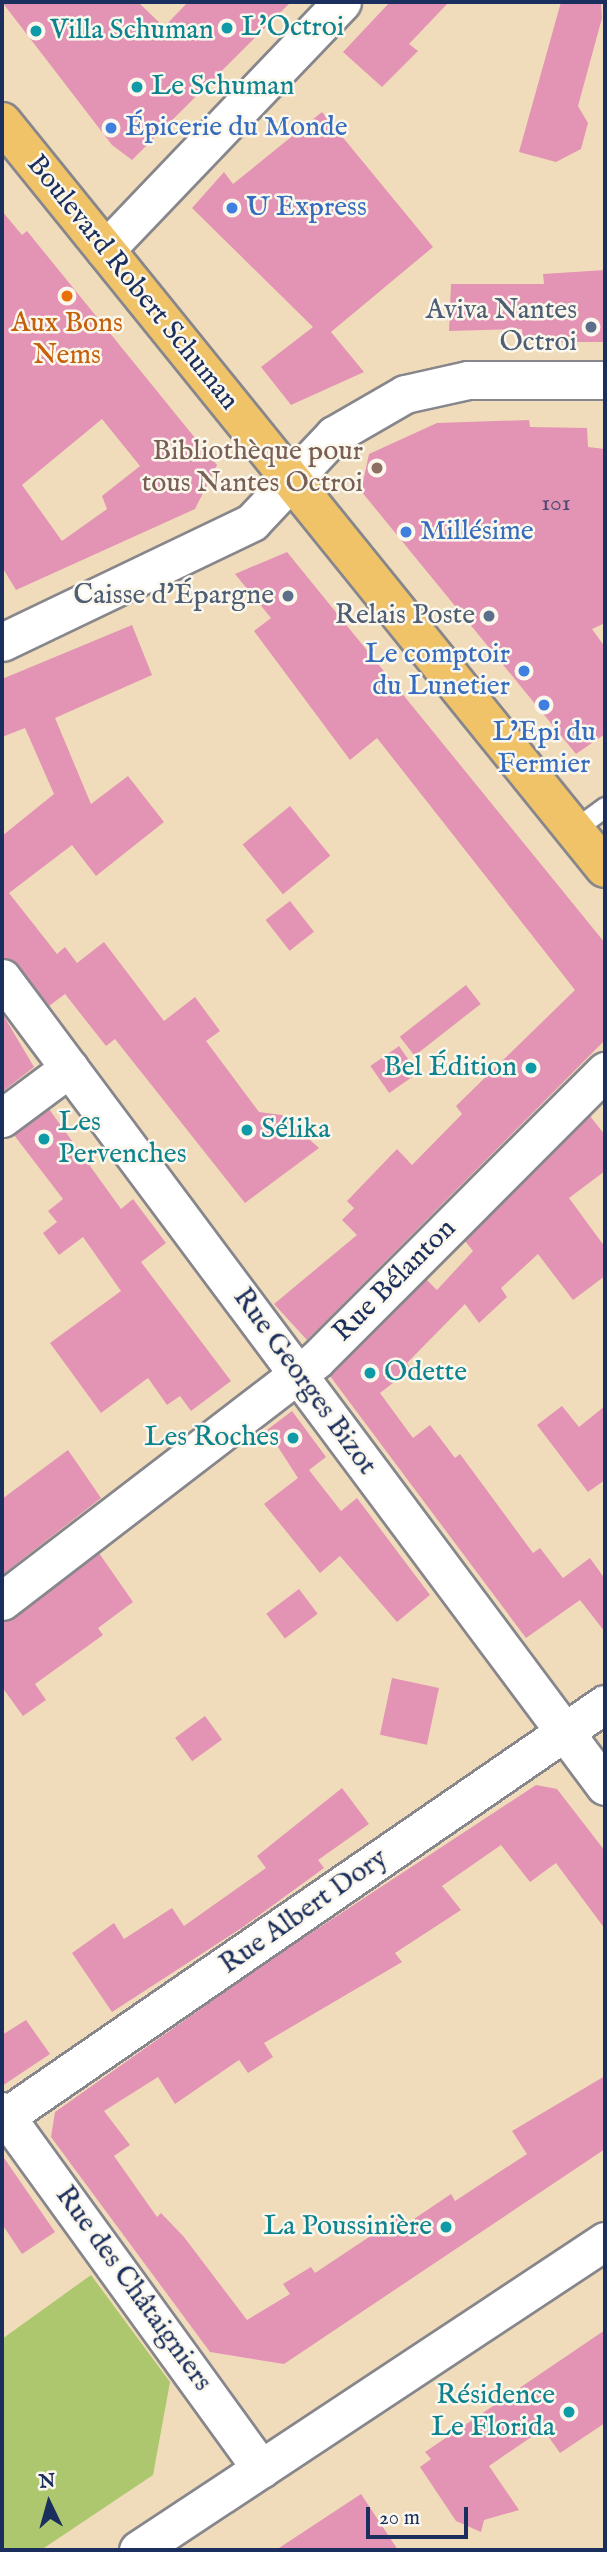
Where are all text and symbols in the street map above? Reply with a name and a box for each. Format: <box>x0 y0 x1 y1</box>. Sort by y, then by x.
place label: L'Octroi <box>241 11 344 45</box>
place label: Villa Schuman <box>50 14 214 48</box>
marker: L'Octroi <box>219 20 235 36</box>
marker: Villa Schuman <box>28 23 44 39</box>
place label: Le Schuman <box>151 70 294 104</box>
marker: Le Schuman <box>129 79 145 95</box>
place label: Épicerie du Monde <box>125 111 348 145</box>
marker: Épicerie du Monde <box>103 120 119 136</box>
street label: Boulevard Robert Schuman <box>19 149 245 417</box>
place label: U Express <box>246 191 367 225</box>
marker: U Express <box>224 200 240 216</box>
marker: Aux Bons Nems <box>59 288 75 304</box>
place label: Aviva Nantes Octroi <box>426 294 577 360</box>
place label: Aux Bons Nems <box>11 307 123 373</box>
marker: Aviva Nantes Octroi <box>583 319 599 335</box>
place label: Bibliothèque pour tous Nantes Octroi <box>142 435 363 501</box>
marker: Bibliothèque pour tous Nantes Octroi <box>369 460 385 476</box>
house number: 101 <box>541 490 571 518</box>
place label: Millésime <box>420 515 534 549</box>
marker: Millésime <box>398 524 414 540</box>
place label: Caisse d'Épargne <box>73 579 274 613</box>
marker: Caisse d'Épargne <box>280 588 296 604</box>
place label: Relais Poste <box>335 599 475 633</box>
marker: Relais Poste <box>481 608 497 624</box>
place label: Le comptoir du Lunetier <box>365 638 510 704</box>
marker: Le comptoir du Lunetier <box>516 663 532 679</box>
marker: L’Epi du Fermier <box>536 697 552 713</box>
place label: L’Epi du Fermier <box>492 716 596 782</box>
place label: Bel Édition <box>383 1051 517 1085</box>
marker: Bel Édition <box>523 1060 539 1076</box>
place label: Les Pervenches <box>58 1106 187 1172</box>
place label: Sélika <box>261 1113 330 1147</box>
marker: Sélika <box>239 1122 255 1138</box>
marker: Les Pervenches <box>36 1131 52 1147</box>
street label: Rue Bélanton <box>327 1213 463 1349</box>
street label: Rue Georges Bizot <box>225 1282 383 1482</box>
place label: Odette <box>384 1356 467 1390</box>
marker: Odette <box>362 1365 378 1381</box>
place label: Les Roches <box>144 1421 279 1455</box>
marker: Les Roches <box>285 1430 301 1446</box>
street label: Rue Albert Dory <box>214 1842 394 1982</box>
street label: Rue des Châtaigniers <box>47 2180 219 2398</box>
place label: La Poussinière <box>263 2210 432 2244</box>
marker: La Poussinière <box>438 2219 454 2235</box>
place label: Résidence Le Florida <box>431 2379 555 2445</box>
marker: Résidence Le Florida <box>561 2404 577 2420</box>
north arrow <box>14 2468 84 2538</box>
text: N <box>38 2469 56 2495</box>
scale bar <box>369 2492 470 2536</box>
text: 20 m <box>379 2505 420 2532</box>

